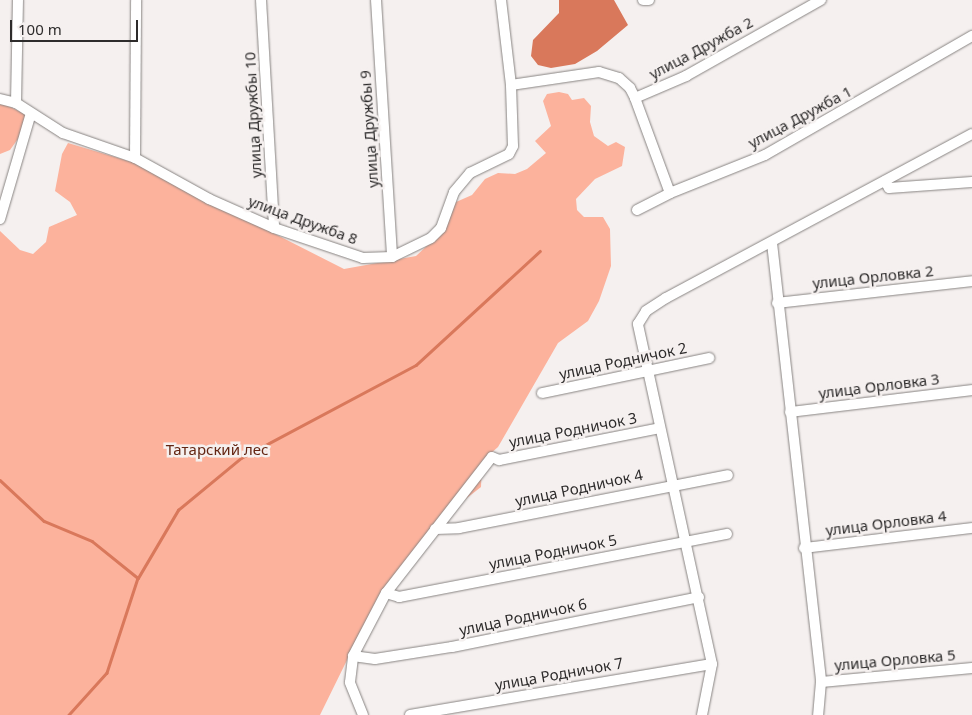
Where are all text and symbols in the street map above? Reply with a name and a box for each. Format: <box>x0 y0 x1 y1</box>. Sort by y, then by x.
scale bar <box>12 10 140 42</box>
street label: улица Дружба 2 <box>646 13 756 83</box>
text: 100 m <box>18 19 62 39</box>
street label: улица Дружбы 10 <box>241 51 265 179</box>
street label: улица Дружбы 9 <box>356 70 382 188</box>
street label: улица Дружба 1 <box>745 82 855 152</box>
street label: улица Дружба 8 <box>246 192 360 248</box>
street label: улица Орловка 2 <box>812 262 934 292</box>
street label: улица Родничок 2 <box>558 339 688 383</box>
street label: улица Орловка 3 <box>818 370 940 402</box>
street label: улица Родничок 3 <box>508 409 638 451</box>
park label: Татарский лес <box>166 441 268 459</box>
street label: улица Родничок 4 <box>514 466 644 510</box>
street label: улица Орловка 4 <box>825 507 947 539</box>
street label: улица Родничок 5 <box>488 531 618 573</box>
street label: улица Родничок 6 <box>458 595 588 639</box>
street label: улица Орловка 5 <box>834 646 956 674</box>
street label: улица Родничок 7 <box>493 654 625 694</box>

